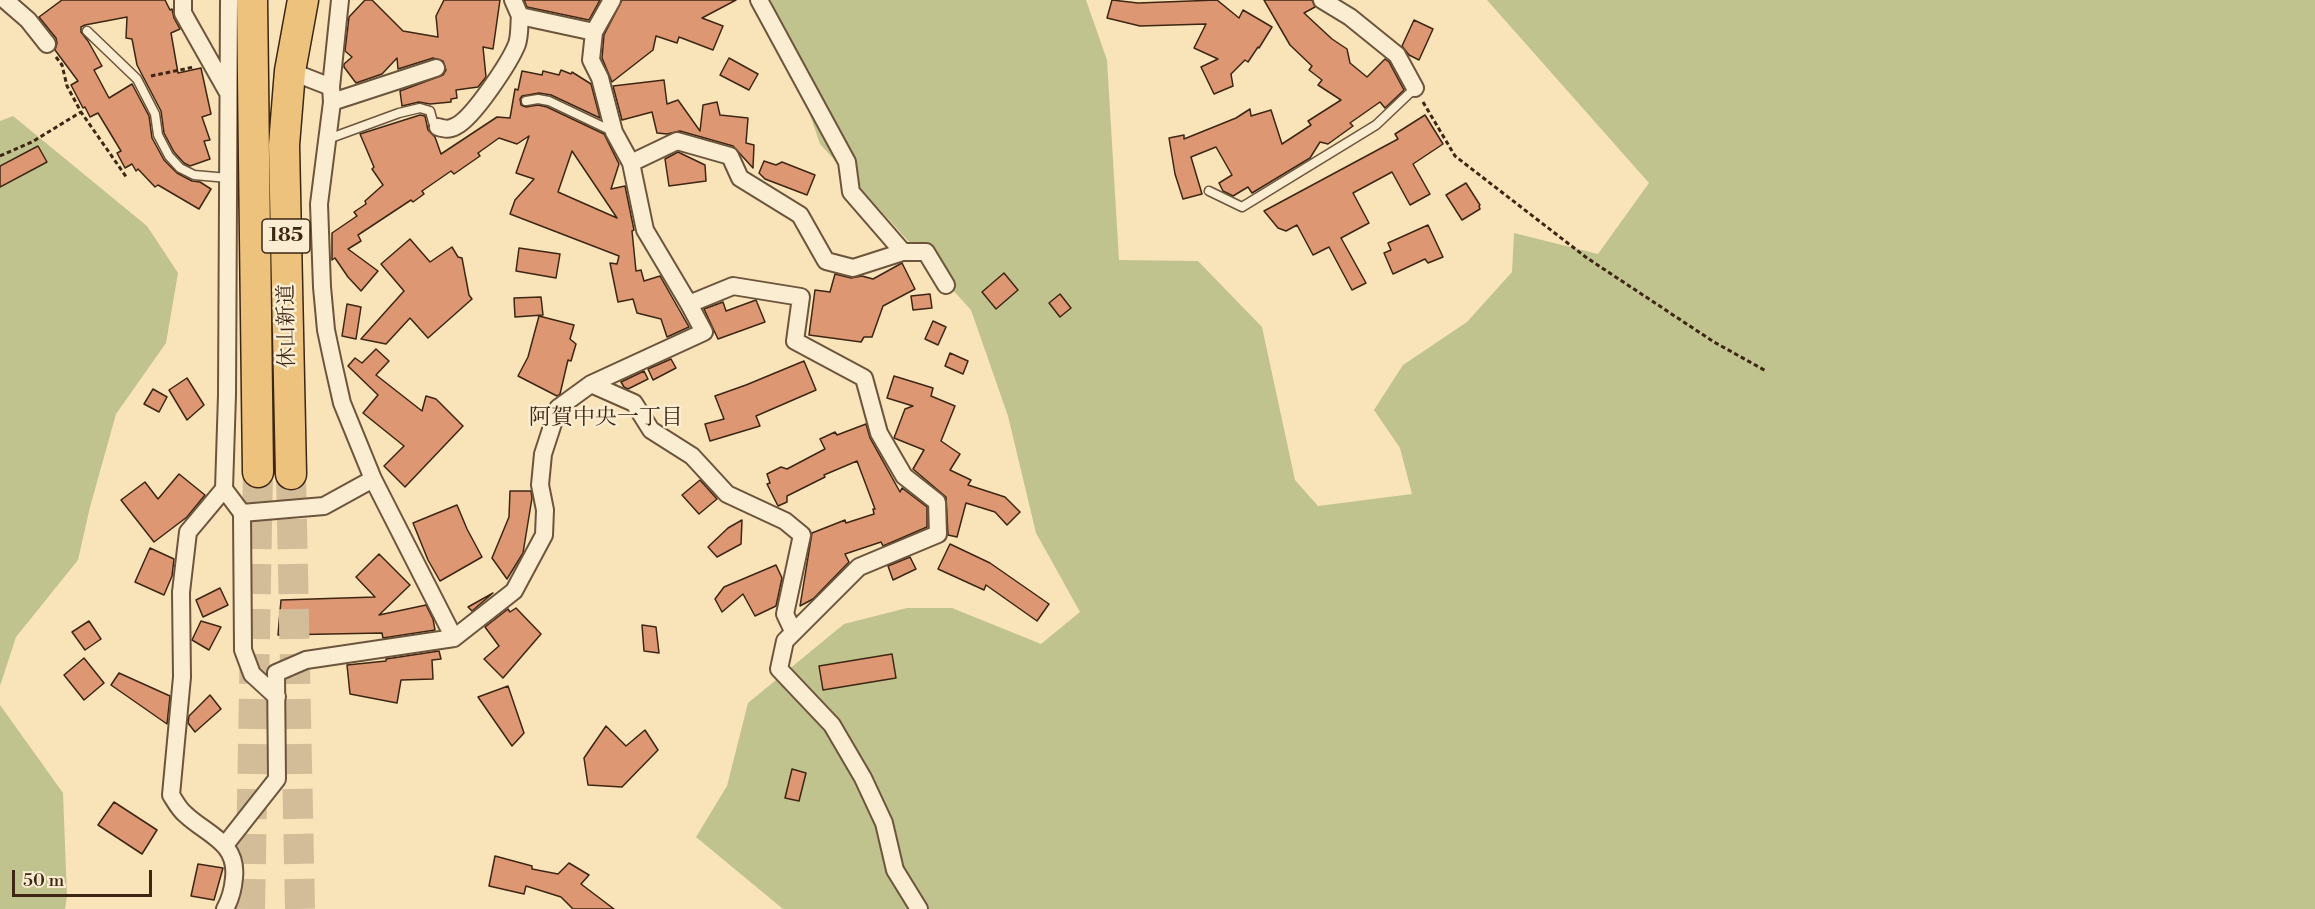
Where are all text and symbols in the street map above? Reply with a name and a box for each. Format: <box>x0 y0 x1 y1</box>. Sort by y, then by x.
road number: 185 <box>262 219 310 253</box>
street label: 休山新道 <box>275 284 301 368</box>
district label: 阿賀中央一丁目 <box>529 406 683 432</box>
scale bar <box>15 858 154 896</box>
text: 50 m <box>23 869 64 892</box>

